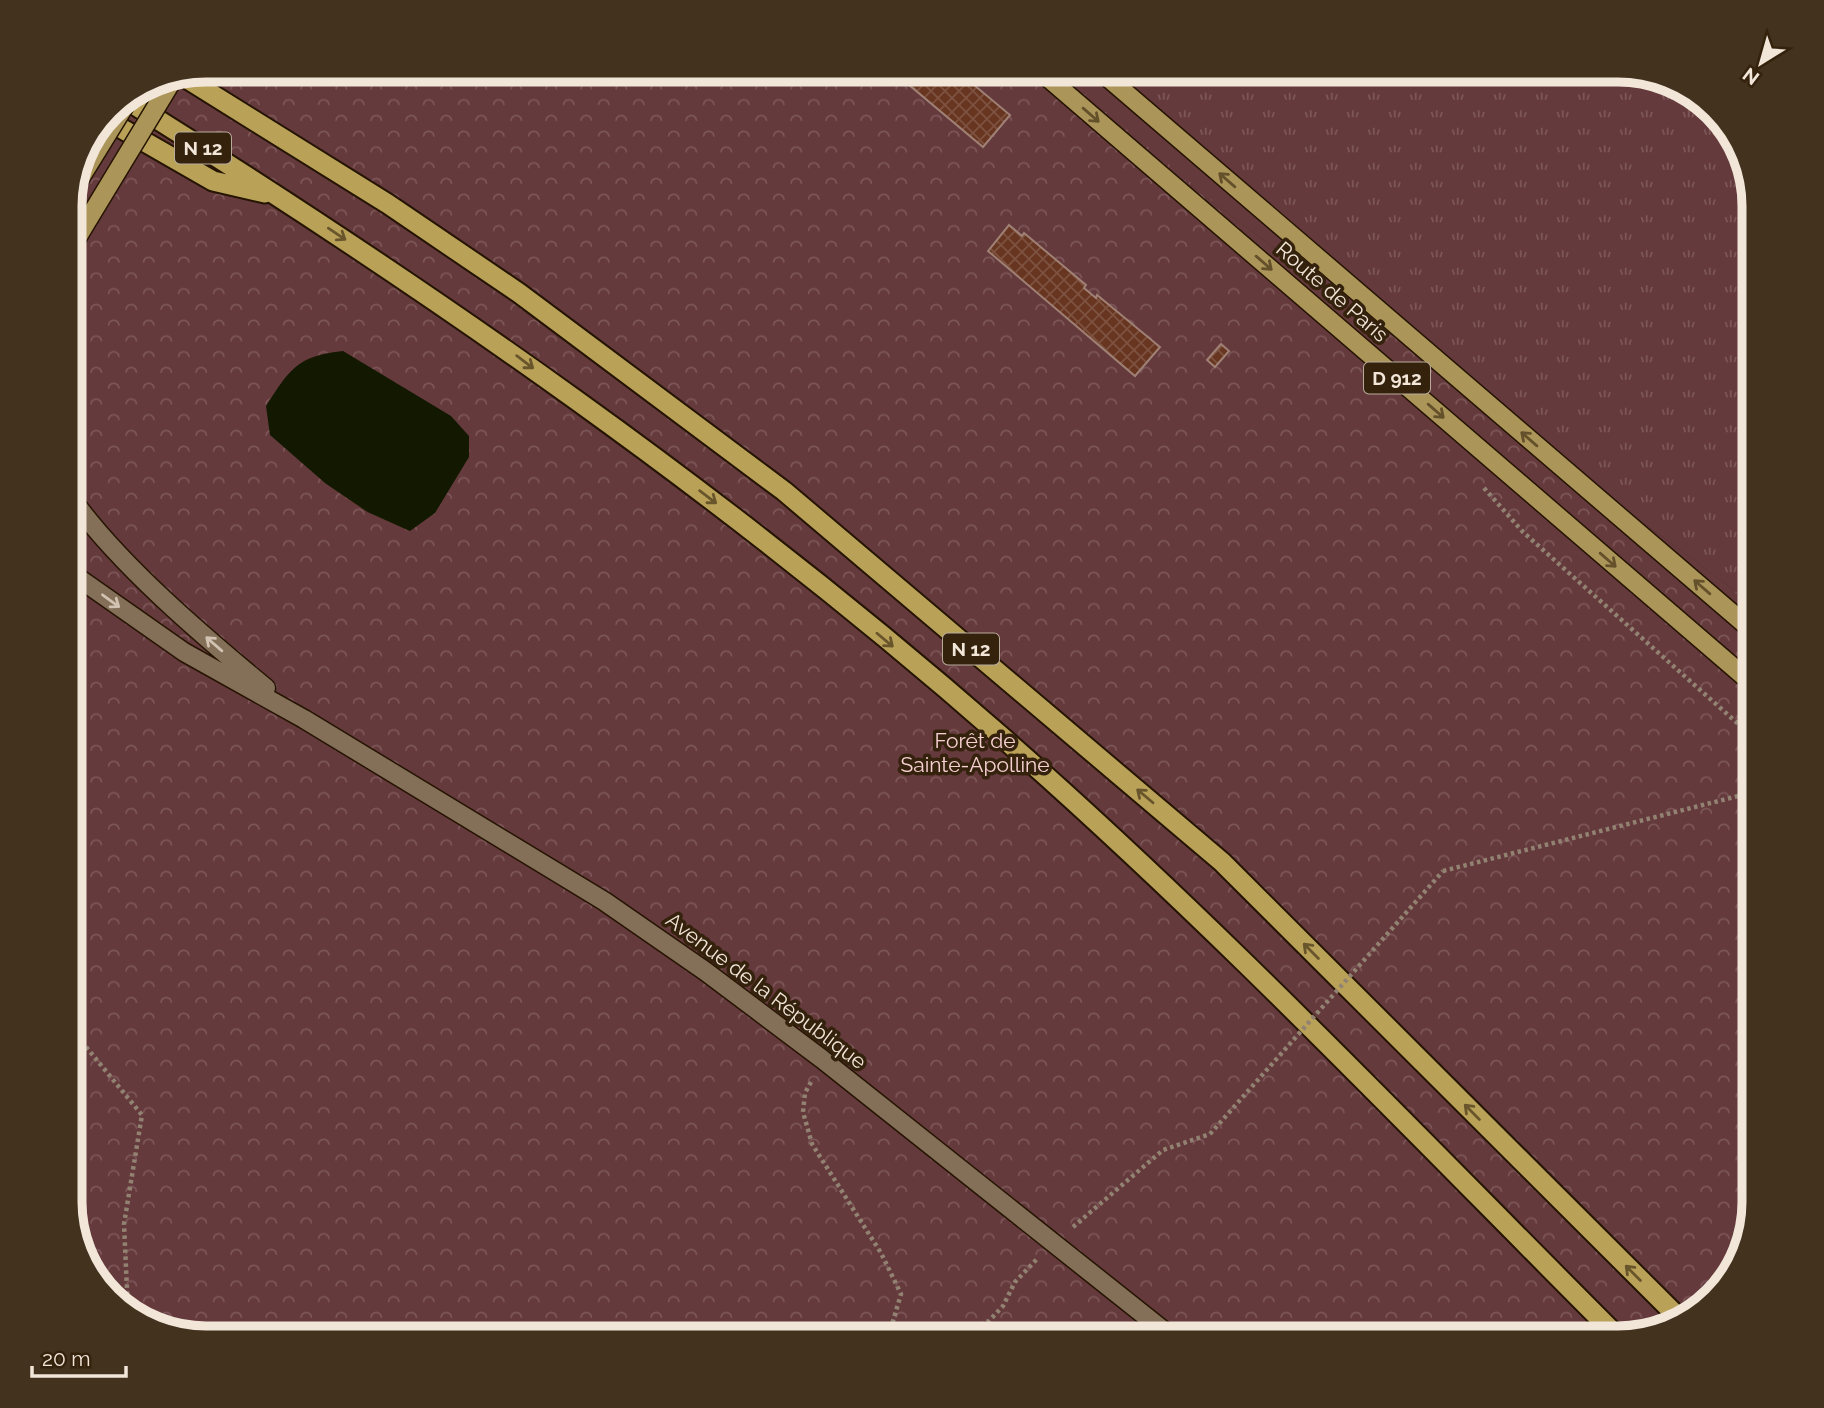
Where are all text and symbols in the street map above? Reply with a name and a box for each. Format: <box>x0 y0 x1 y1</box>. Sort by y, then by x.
north arrow <box>1726 28 1796 98</box>
text: N <box>1738 63 1763 90</box>
one-way arrow <box>1082 107 1100 123</box>
road number: N 12 <box>175 132 231 164</box>
one-way arrow <box>1218 172 1236 188</box>
one-way arrow <box>327 227 346 241</box>
street label: Route de Paris <box>1271 236 1393 347</box>
one-way arrow <box>1254 255 1272 271</box>
one-way arrow <box>516 354 535 369</box>
road number: D 912 <box>1364 362 1430 394</box>
one-way arrow <box>1427 403 1445 419</box>
one-way arrow <box>1521 431 1539 447</box>
one-way arrow <box>698 490 717 505</box>
one-way arrow <box>1599 552 1617 568</box>
one-way arrow <box>1693 579 1711 595</box>
one-way arrow <box>101 594 120 608</box>
one-way arrow <box>876 632 894 648</box>
road number: N 12 <box>943 634 999 664</box>
one-way arrow <box>205 636 223 652</box>
park label: Forêt de Sainte-Apolline <box>900 728 1050 777</box>
one-way arrow <box>1136 788 1154 804</box>
street label: Avenue de la République <box>661 907 871 1074</box>
one-way arrow <box>1303 943 1320 960</box>
one-way arrow <box>1464 1103 1481 1120</box>
one-way arrow <box>1625 1264 1642 1281</box>
scale bar <box>32 1334 126 1378</box>
text: 20 m <box>42 1346 90 1371</box>

